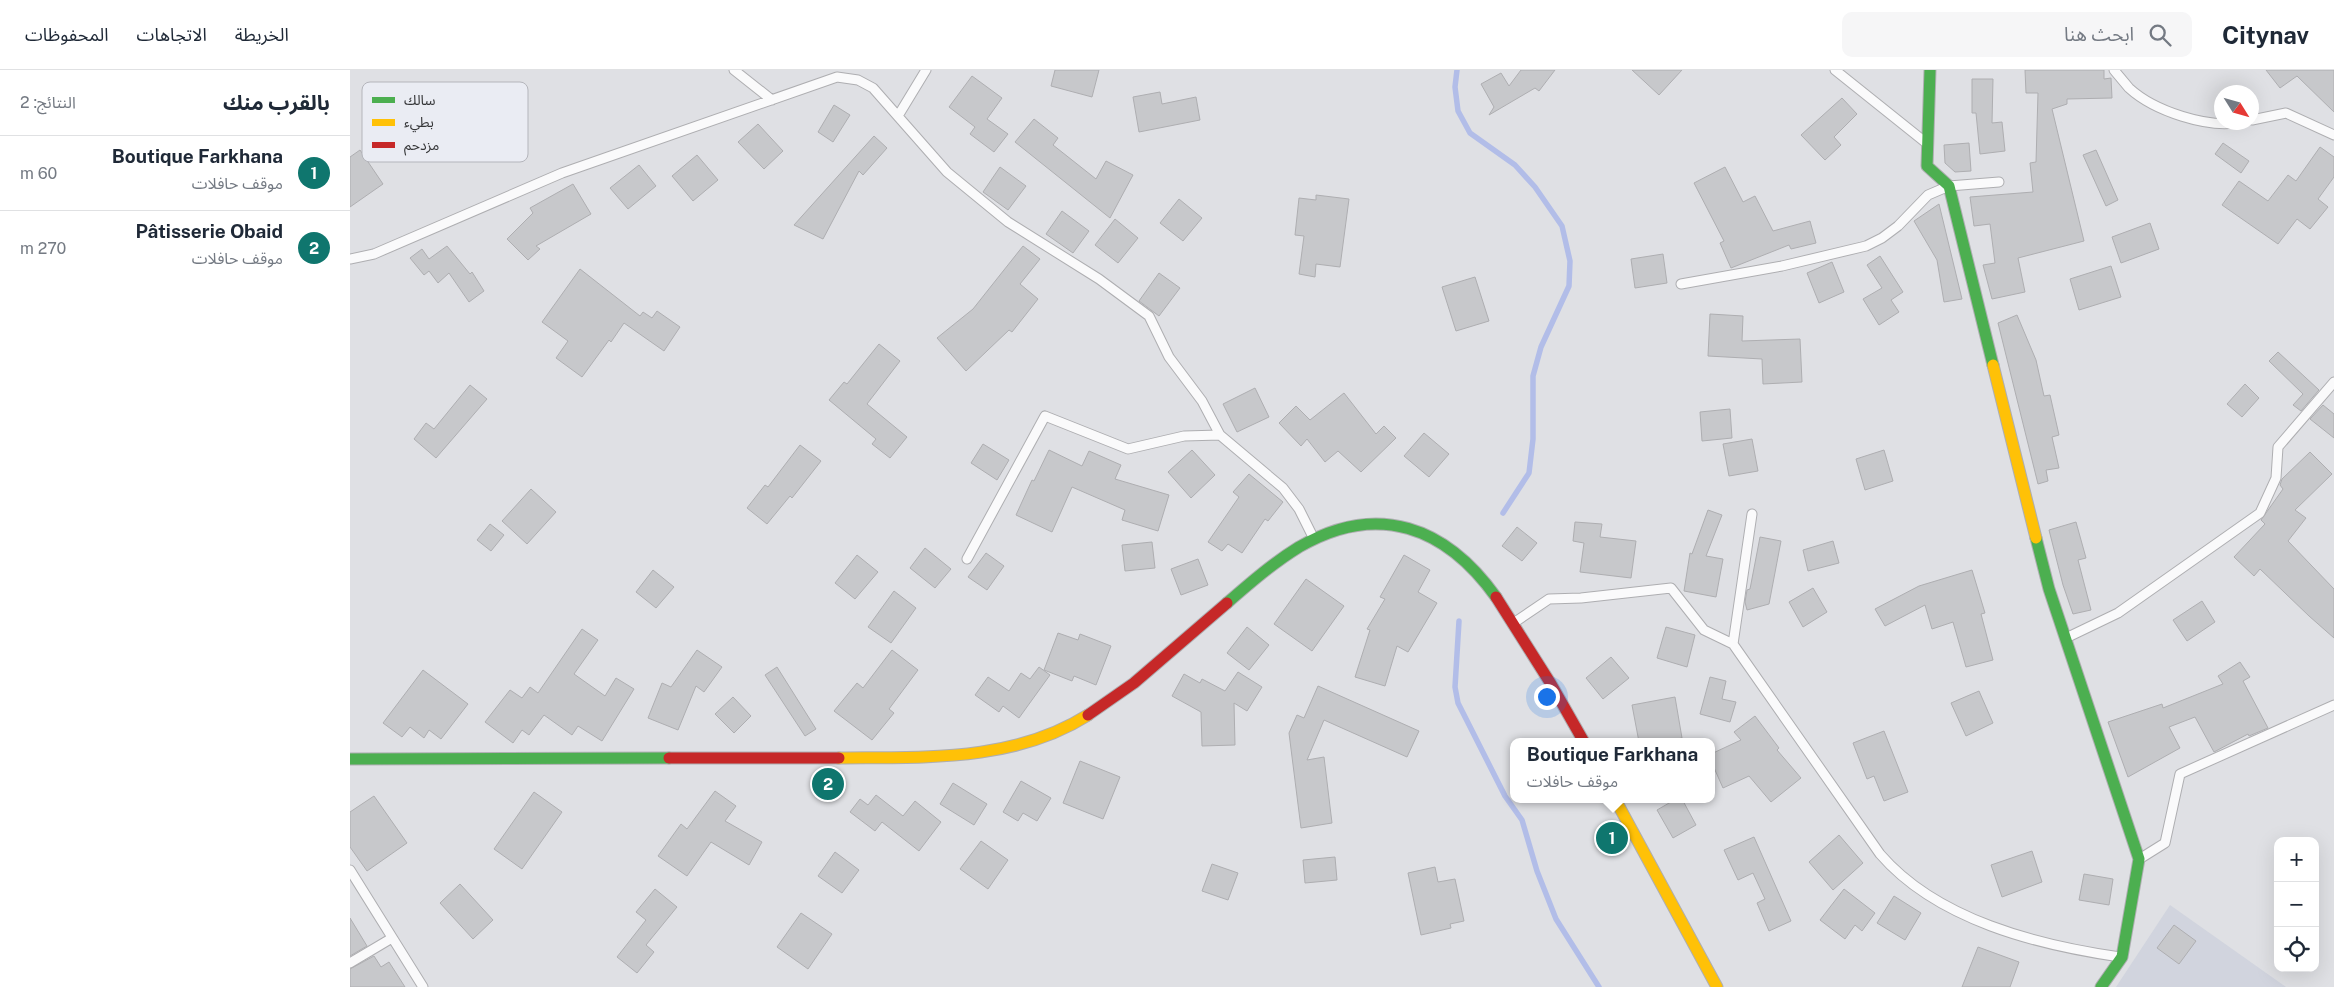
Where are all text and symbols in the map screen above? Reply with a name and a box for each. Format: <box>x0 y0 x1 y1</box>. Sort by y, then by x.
search box <box>1842 12 2192 57</box>
icon: search <box>2146 21 2174 49</box>
text: Citynav <box>2222 21 2309 49</box>
text: ابحث هنا <box>2064 23 2134 45</box>
text: المحفوظات <box>25 24 109 45</box>
text: الاتجاهات <box>137 24 207 45</box>
text: الخريطة <box>235 24 289 45</box>
legend <box>362 82 528 162</box>
north arrow <box>2214 85 2259 130</box>
text: بالقرب منك <box>223 90 330 115</box>
text: سالك <box>404 92 436 108</box>
text: النتائج: 2 <box>20 93 76 112</box>
text: بطيء <box>404 114 434 133</box>
text: مزدحم <box>404 137 439 156</box>
text: Boutique Farkhana <box>112 145 283 167</box>
text: 60 m <box>20 164 57 183</box>
text: 1 <box>311 164 317 183</box>
text: موقف حافلات <box>192 174 283 193</box>
text: Pâtisserie Obaid <box>135 220 283 242</box>
text: 270 m <box>20 239 66 258</box>
text: 2 <box>309 239 319 258</box>
text: موقف حافلات <box>192 249 283 268</box>
your location <box>1534 684 1560 710</box>
popup <box>1510 738 1715 803</box>
text: Boutique Farkhana <box>1527 743 1698 765</box>
pin: 2 <box>812 765 844 803</box>
text: موقف حافلات <box>1527 772 1618 791</box>
pin: 1 <box>1596 819 1628 857</box>
map controls <box>2274 837 2319 972</box>
button: + <box>2274 837 2319 882</box>
button: − <box>2274 882 2319 927</box>
button: locate <box>2274 927 2319 972</box>

